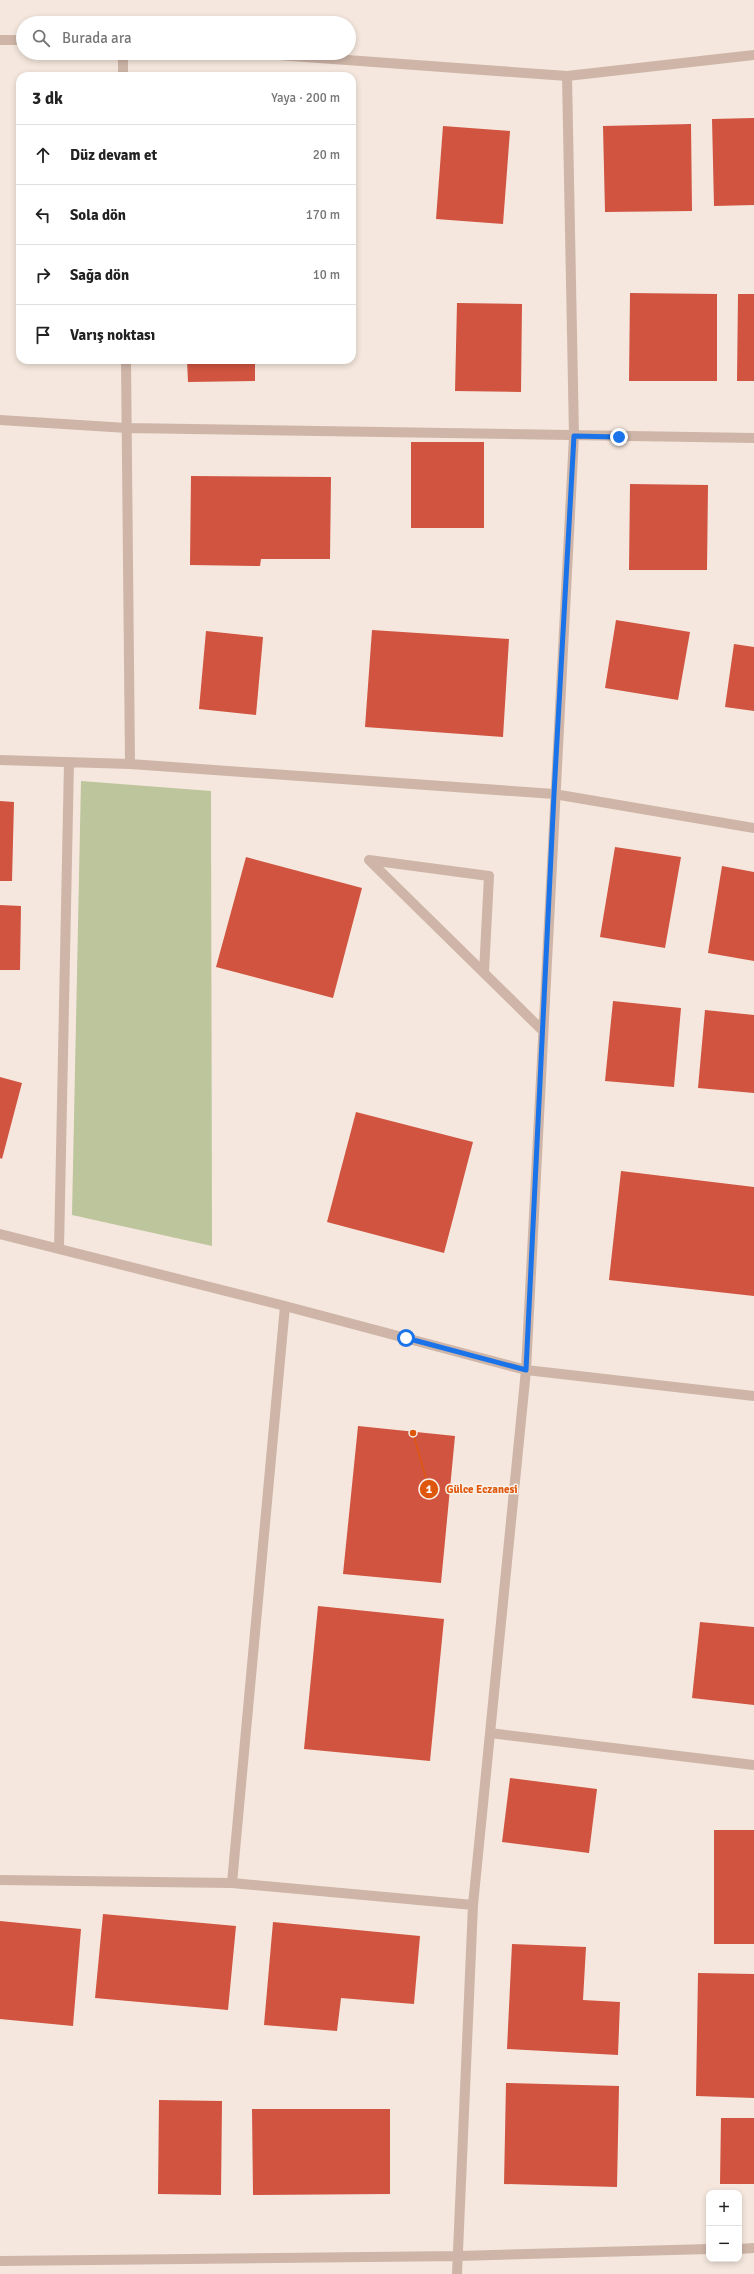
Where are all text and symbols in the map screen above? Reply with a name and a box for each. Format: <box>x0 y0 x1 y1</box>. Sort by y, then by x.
search box <box>16 16 356 60</box>
icon: search <box>30 27 52 49</box>
text: Burada ara <box>62 29 132 47</box>
text: 3 dk <box>32 88 63 109</box>
text: Yaya · 200 m <box>271 90 340 106</box>
icon: ahead <box>32 144 54 166</box>
text: Düz devam et <box>70 146 157 164</box>
text: 20 m <box>313 147 340 163</box>
icon: left <box>32 204 54 226</box>
text: Sola dön <box>70 206 126 224</box>
text: 170 m <box>306 207 340 223</box>
icon: right <box>32 264 54 286</box>
text: Sağa dön <box>70 266 129 284</box>
text: 10 m <box>313 267 340 283</box>
icon: arrive <box>32 324 54 346</box>
text: Varış noktası <box>70 326 155 344</box>
route end <box>610 428 628 446</box>
route start <box>397 1329 415 1347</box>
callout: Gülce Eczanesi <box>419 1478 526 1501</box>
text: 1 <box>426 1482 433 1497</box>
text: Gülce Eczanesi <box>446 1483 518 1496</box>
map controls <box>706 2190 742 2262</box>
button: + <box>706 2190 742 2226</box>
button: − <box>706 2226 742 2262</box>

